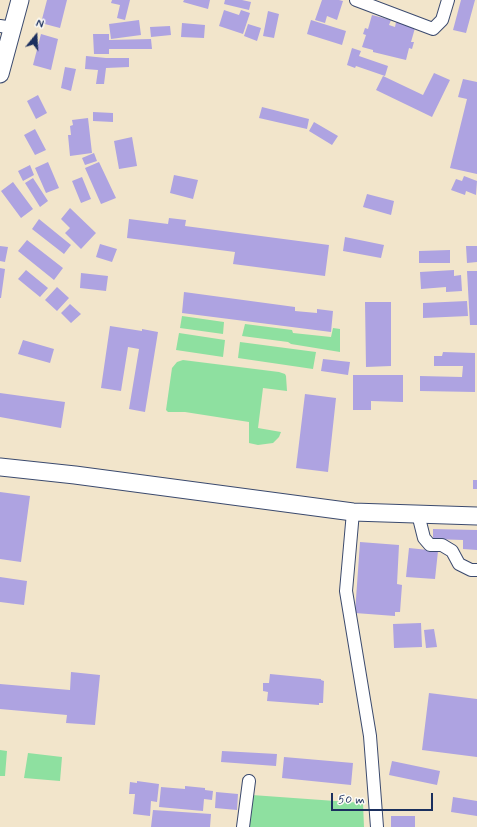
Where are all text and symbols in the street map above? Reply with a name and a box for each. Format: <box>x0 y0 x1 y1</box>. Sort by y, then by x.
north arrow <box>16 16 56 56</box>
text: N <box>34 17 45 32</box>
scale bar <box>333 785 435 811</box>
text: 50 m <box>338 792 365 808</box>

